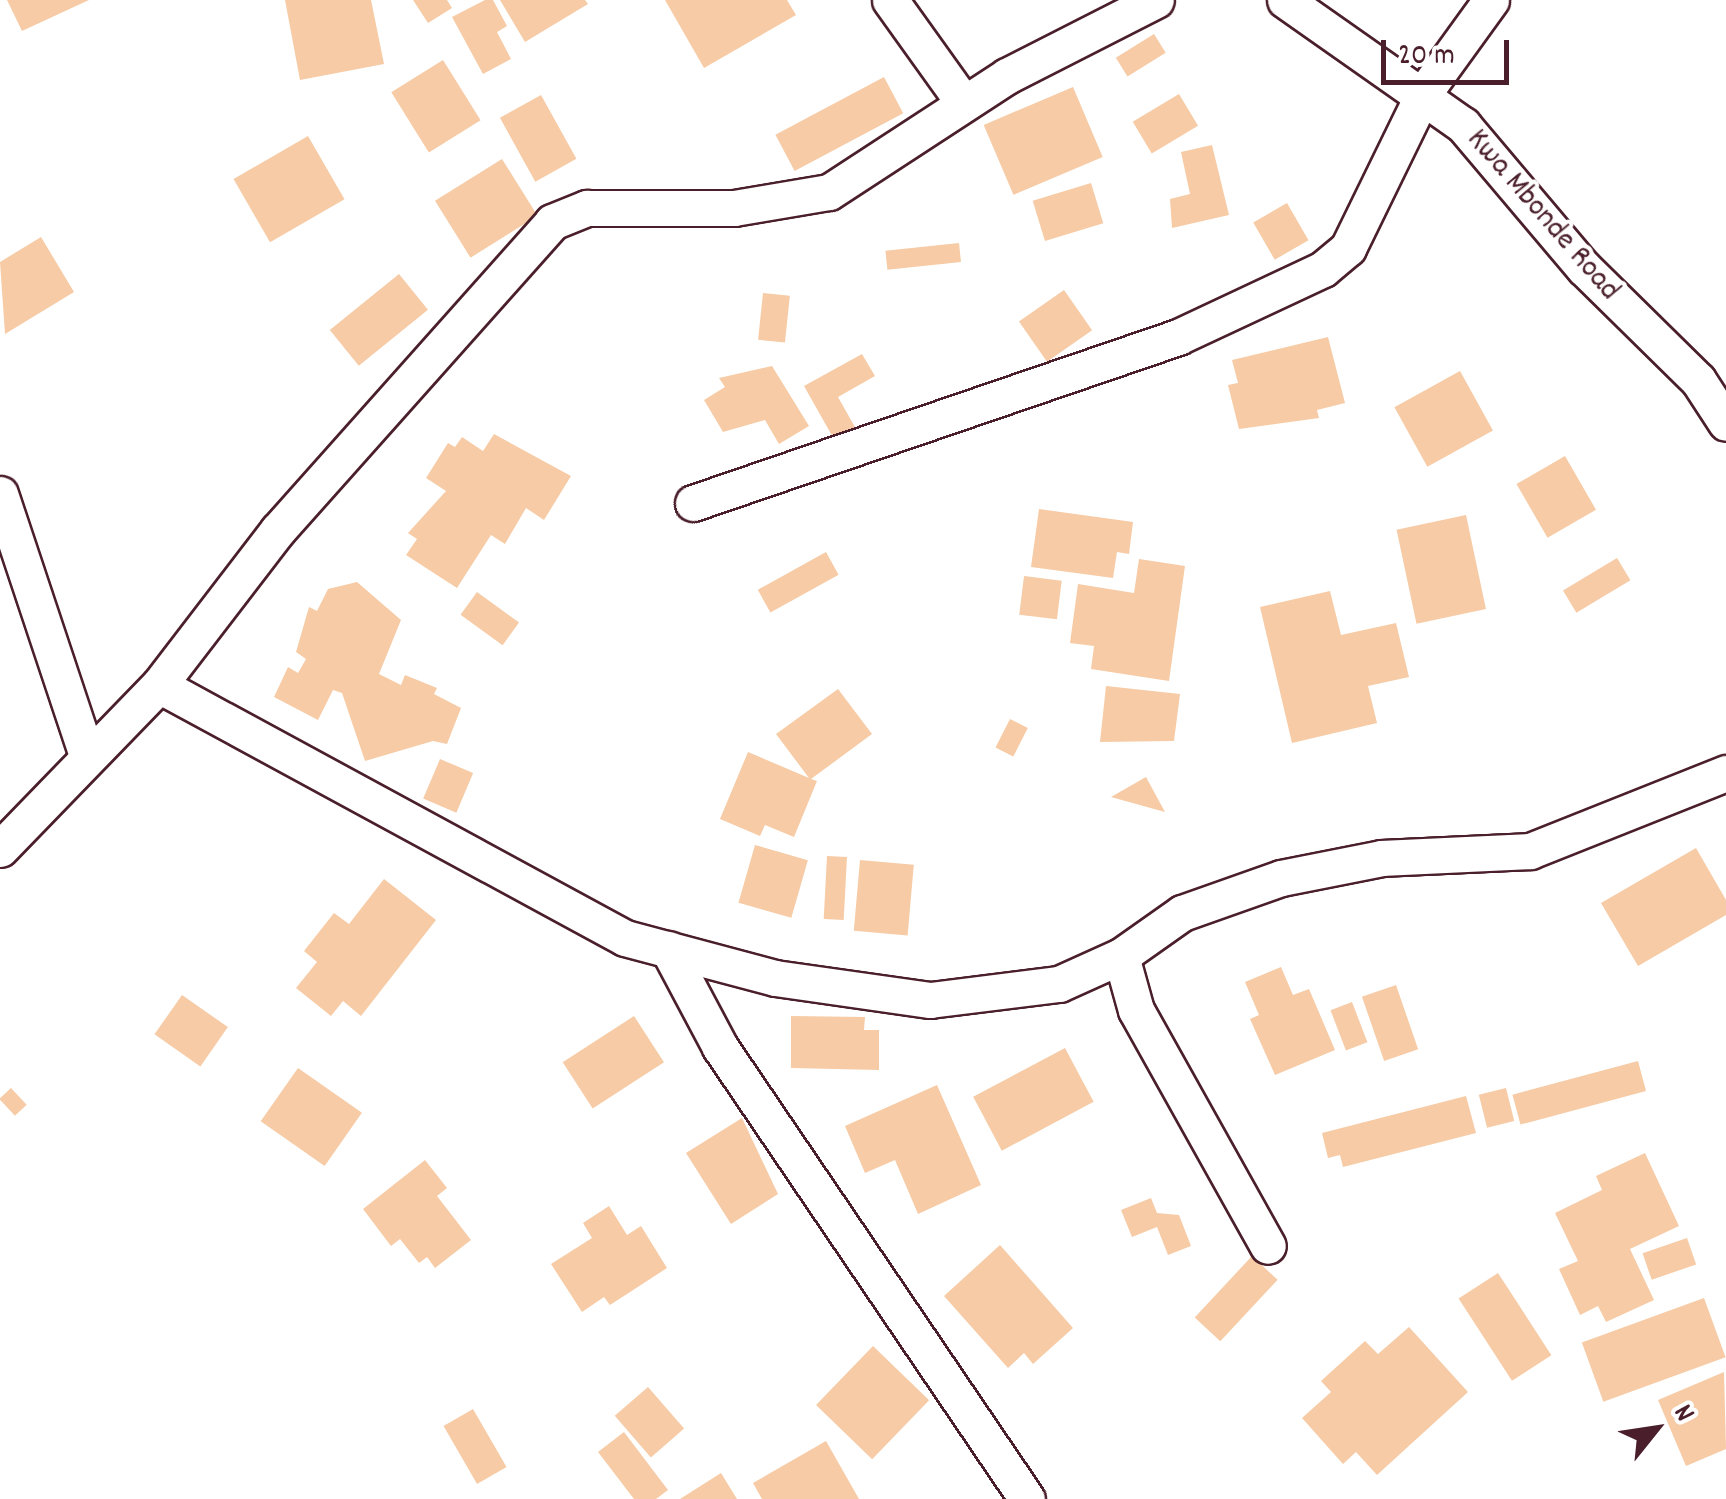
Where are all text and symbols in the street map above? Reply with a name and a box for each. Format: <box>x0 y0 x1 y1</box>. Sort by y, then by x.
scale bar <box>1386 20 1514 82</box>
text: 20 m <box>1398 36 1455 79</box>
street label: Kwa Mbonde Road <box>1457 122 1627 310</box>
north arrow <box>1606 1379 1706 1479</box>
text: N <box>1661 1398 1703 1430</box>

